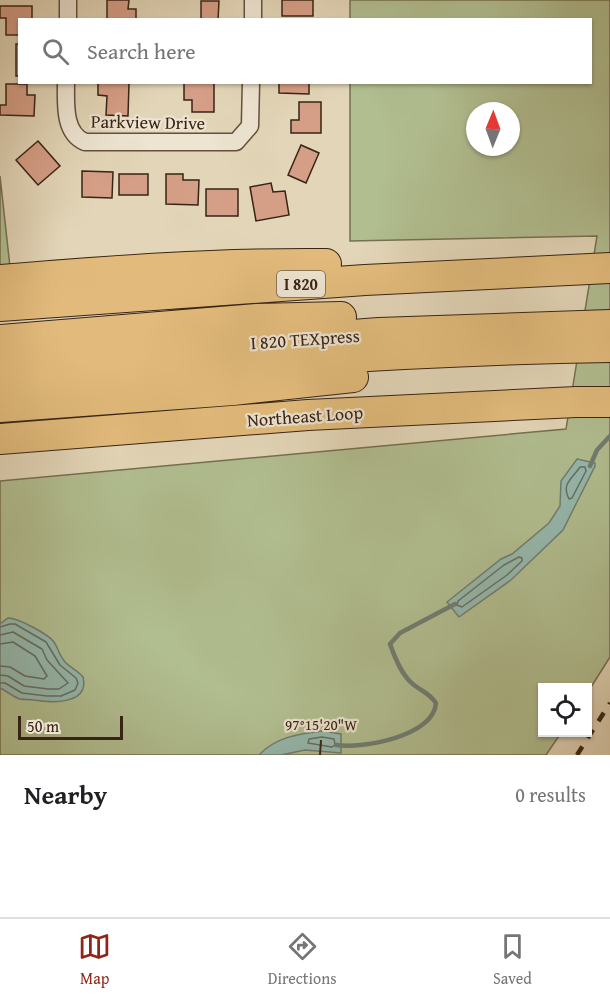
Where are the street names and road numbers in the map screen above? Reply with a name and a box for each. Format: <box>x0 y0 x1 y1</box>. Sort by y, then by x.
street label: Parkview Drive <box>91 108 205 136</box>
road number: I 820 <box>277 271 325 297</box>
street label: I 820 TEXpress <box>249 322 361 356</box>
street label: Northeast Loop <box>246 398 364 434</box>

